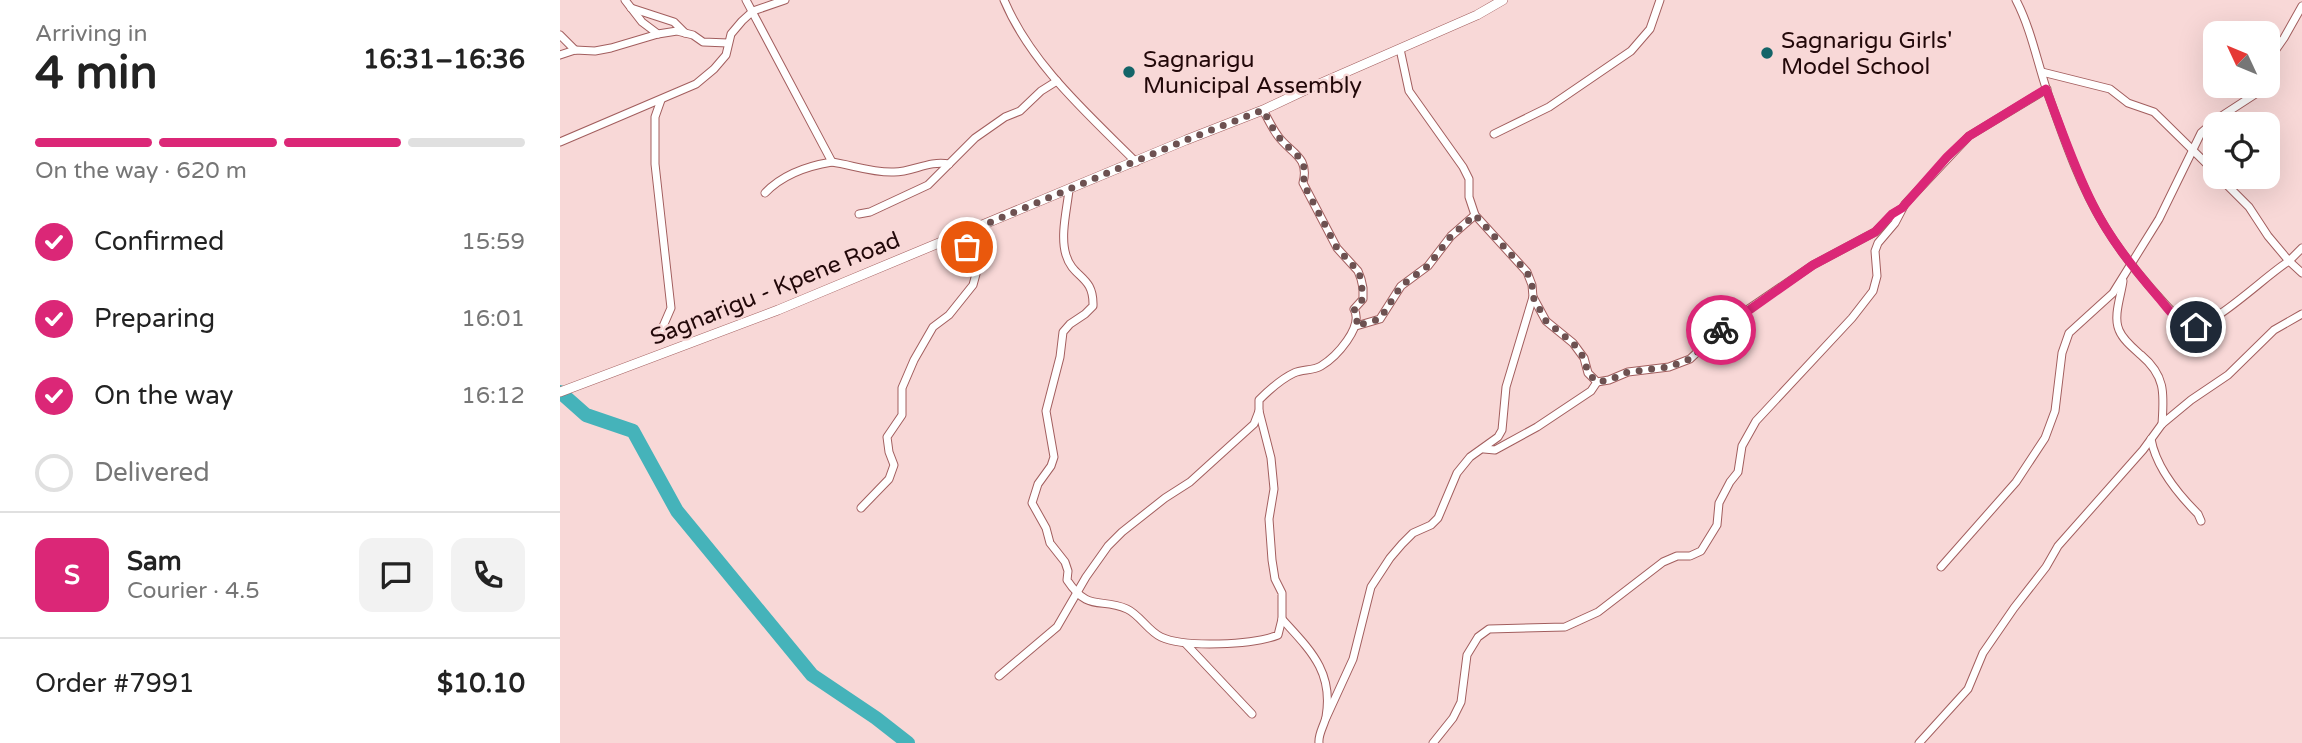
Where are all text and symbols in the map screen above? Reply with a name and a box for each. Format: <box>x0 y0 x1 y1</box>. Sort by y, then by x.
text: Arriving in <box>35 20 148 48</box>
north arrow <box>2203 21 2280 98</box>
map controls <box>2203 21 2280 189</box>
place label: Sagnarigu Girls' Model School <box>1781 27 1952 81</box>
text: 16:31–16:36 <box>363 44 525 75</box>
marker: Sagnarigu Girls' Model School <box>1759 45 1775 61</box>
text: 4 min <box>35 46 158 101</box>
place label: Sagnarigu Municipal Assembly <box>1143 46 1362 100</box>
marker: Sagnarigu Municipal Assembly <box>1121 64 1137 80</box>
button: locate <box>2203 112 2280 189</box>
text: On the way · 620 m <box>35 157 247 185</box>
pin <box>937 217 997 277</box>
icon: check <box>35 223 73 261</box>
text: Confirmed <box>94 226 224 257</box>
street label: Sagnarigu - Kpene Road <box>646 226 904 352</box>
text: 15:59 <box>461 228 525 256</box>
icon: bag <box>948 228 986 266</box>
courier <box>1686 295 1756 365</box>
pin <box>2166 297 2226 357</box>
icon: check <box>35 300 73 338</box>
text: Preparing <box>94 303 215 334</box>
text: 16:01 <box>461 305 525 333</box>
icon: home <box>2177 308 2215 346</box>
icon: bike <box>1702 311 1740 349</box>
icon: check <box>35 377 73 415</box>
text: On the way <box>94 380 234 411</box>
text: 16:12 <box>461 382 525 410</box>
text: Delivered <box>94 457 210 488</box>
button: chat <box>359 538 433 612</box>
button: phone <box>451 538 525 612</box>
text: Sam <box>127 546 182 577</box>
text: S <box>64 560 80 591</box>
text: Courier · 4.5 <box>127 577 260 605</box>
text: Order #7991 <box>35 668 195 699</box>
text: $10.10 <box>437 668 525 699</box>

